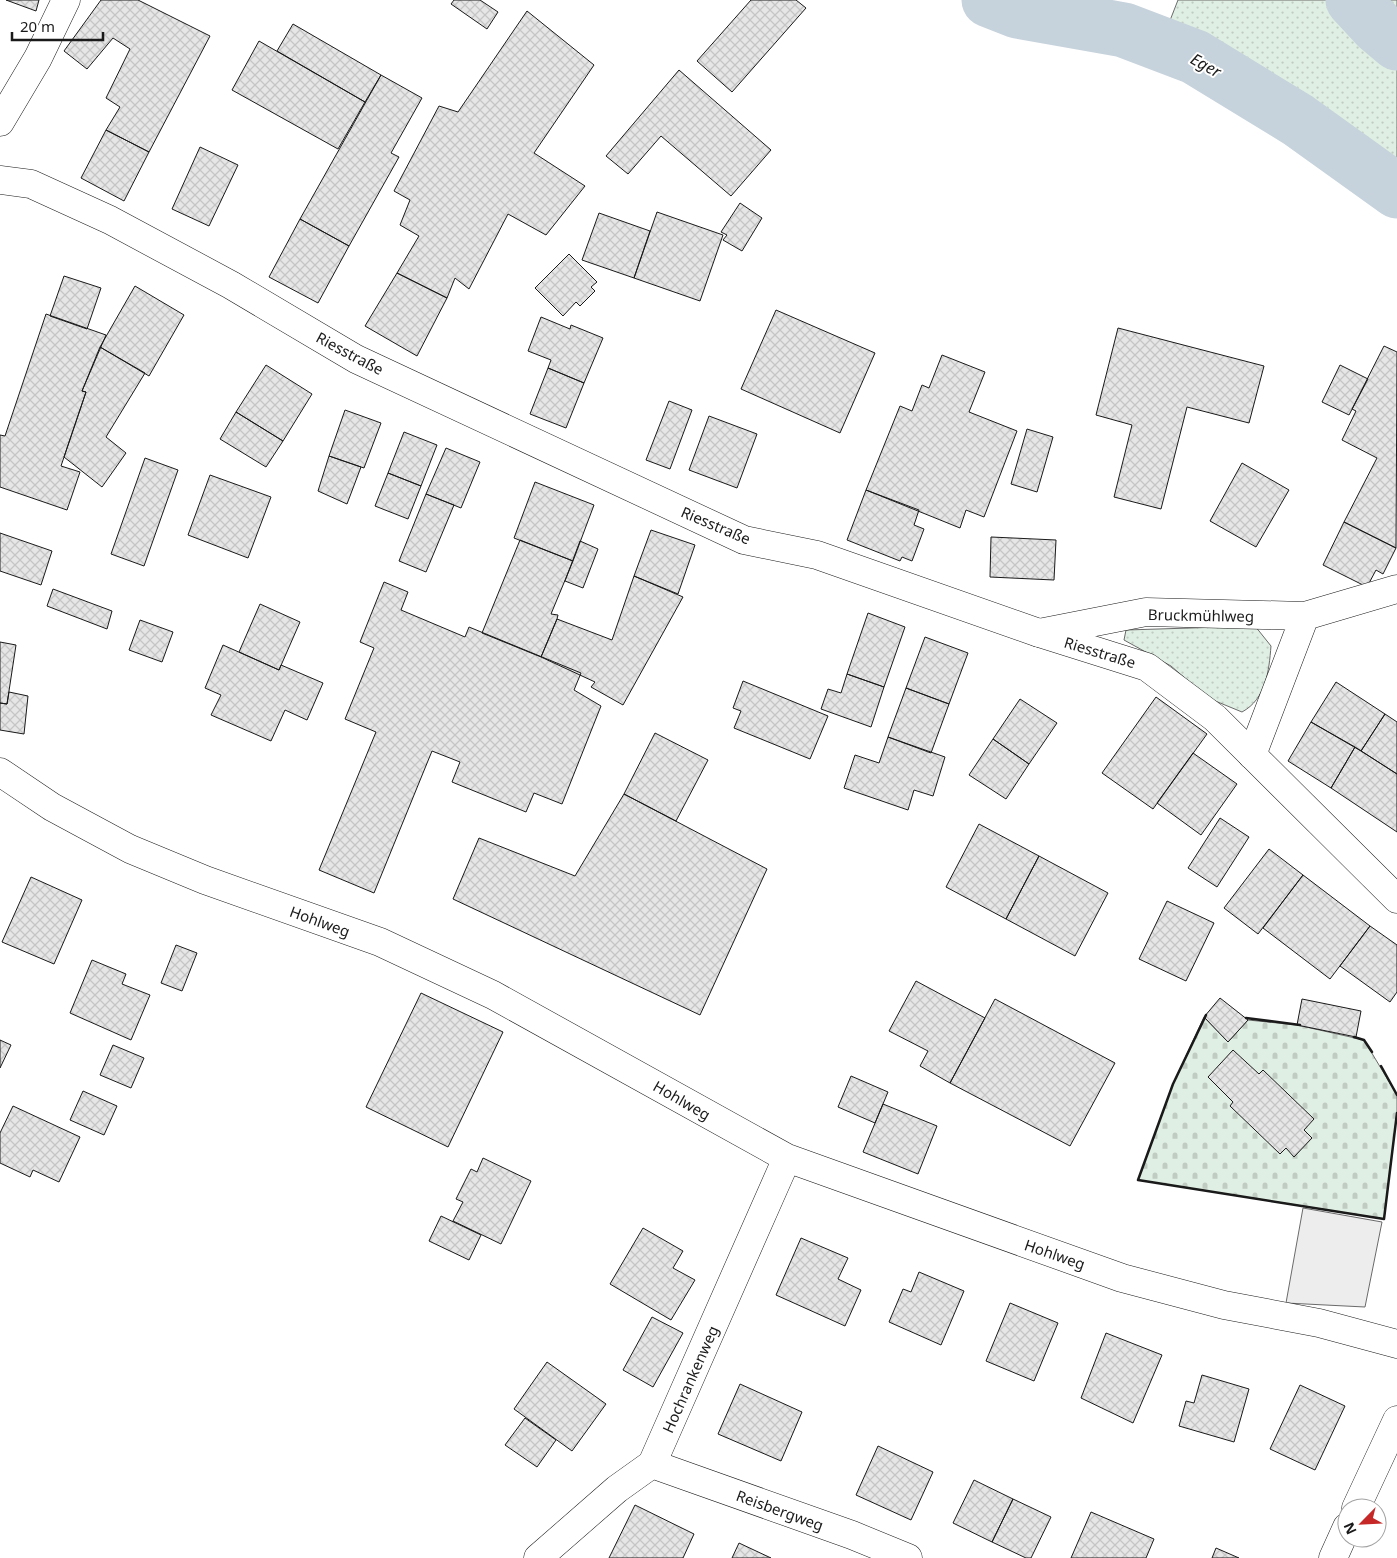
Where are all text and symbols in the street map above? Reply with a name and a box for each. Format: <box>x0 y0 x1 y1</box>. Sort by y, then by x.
scale bar <box>12 10 104 42</box>
text: 20 m <box>20 16 55 36</box>
water label: Eger <box>1187 48 1226 83</box>
street label: Riesstraße <box>313 327 387 379</box>
street label: Riesstraße <box>678 501 754 549</box>
street label: Bruckmühlweg <box>1148 604 1254 626</box>
street label: Riesstraße <box>1062 632 1138 672</box>
street label: Hohlweg <box>287 901 353 941</box>
street label: Hohlweg <box>650 1076 714 1124</box>
street label: Hohlweg <box>1022 1234 1088 1274</box>
street label: Hochrankenweg <box>657 1322 723 1436</box>
street label: Reisbergweg <box>734 1485 826 1535</box>
north arrow <box>1337 1498 1387 1548</box>
text: N <box>1339 1519 1361 1538</box>

